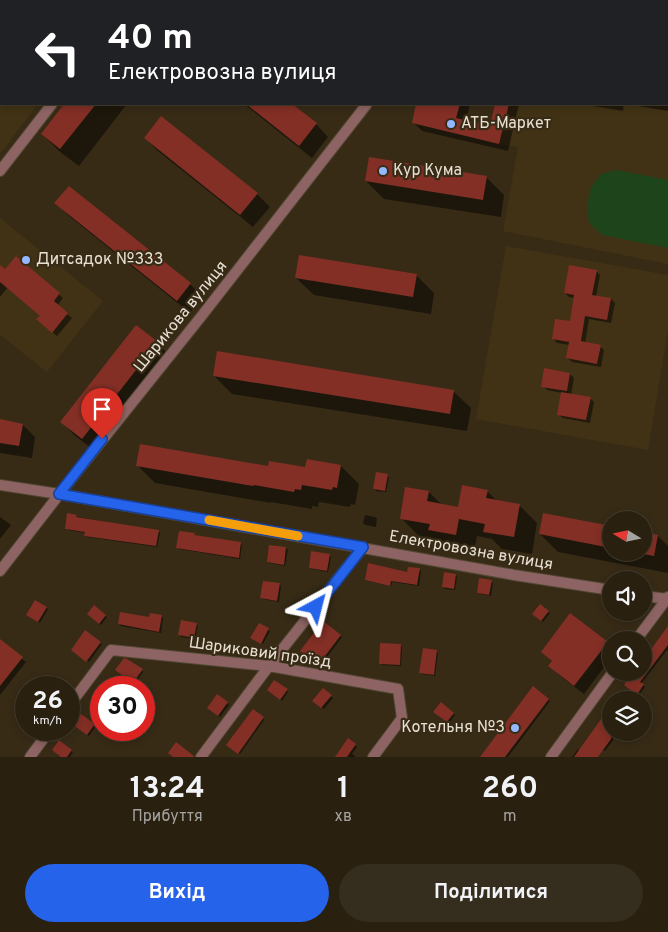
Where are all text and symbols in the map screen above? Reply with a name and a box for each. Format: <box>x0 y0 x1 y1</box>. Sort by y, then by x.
text: 40 m <box>108 17 193 61</box>
icon: left <box>25 20 90 85</box>
text: Електровозна вулиця <box>108 60 336 87</box>
place label: АТБ-Маркет <box>461 114 551 134</box>
marker: АТБ-Маркет <box>445 118 457 130</box>
place label: Кур Кума <box>393 161 462 181</box>
marker: Кур Кума <box>377 165 389 177</box>
place label: Дитсадок №333 <box>36 250 163 270</box>
marker: Дитсадок №333 <box>20 254 32 266</box>
street label: Шарикова вулиця <box>130 257 232 377</box>
pin <box>81 388 123 439</box>
icon: arrive <box>88 395 116 423</box>
north arrow <box>602 511 652 561</box>
map controls <box>602 511 652 741</box>
street label: Електровозна вулиця <box>387 527 555 575</box>
button: sound <box>602 571 652 621</box>
position arrow <box>289 580 341 632</box>
button: search <box>602 631 652 681</box>
street label: Шариковий проїзд <box>187 633 333 673</box>
speed limit sign: 30 <box>90 676 155 741</box>
text: 26 <box>32 686 63 718</box>
button: layers <box>602 691 652 741</box>
text: km/h <box>33 713 62 729</box>
place label: Котельня №3 <box>401 718 505 738</box>
marker: Котельня №3 <box>509 722 521 734</box>
text: 13:24 <box>130 771 205 808</box>
text: 1 <box>337 771 349 808</box>
text: 260 <box>482 771 538 808</box>
text: Прибуття <box>132 807 203 827</box>
text: хв <box>335 807 352 827</box>
text: m <box>503 807 517 827</box>
button: Вихід <box>25 864 329 922</box>
button: Поділитися <box>339 864 643 922</box>

